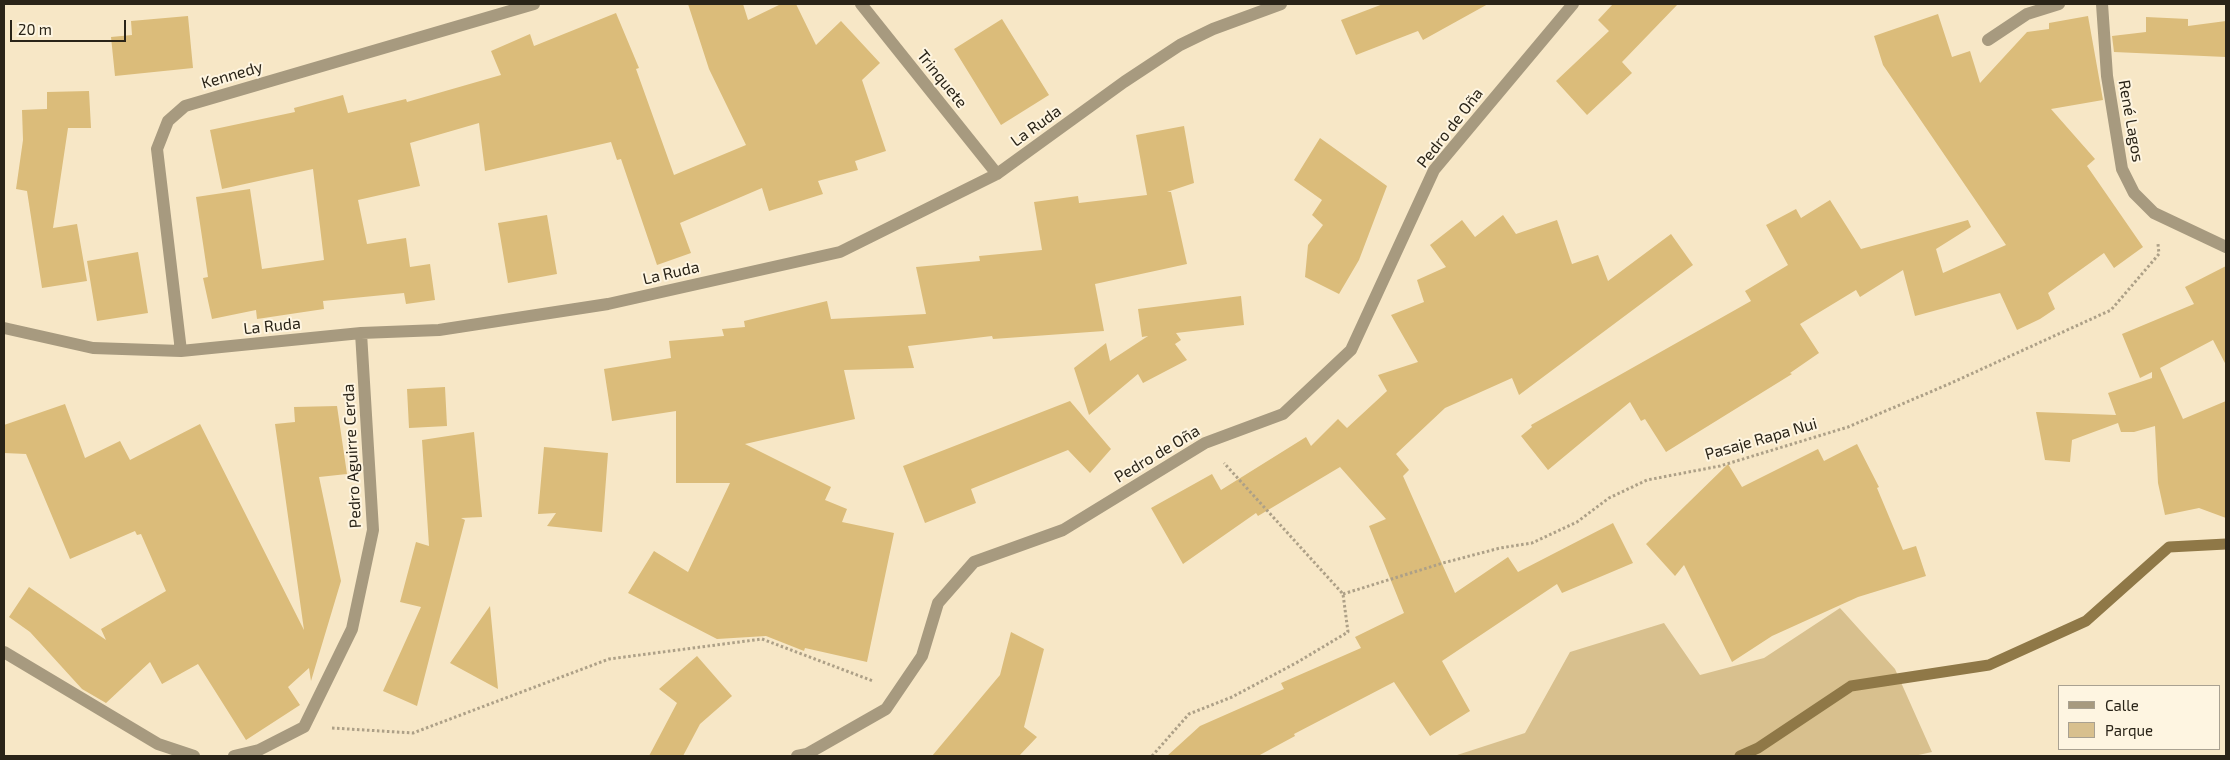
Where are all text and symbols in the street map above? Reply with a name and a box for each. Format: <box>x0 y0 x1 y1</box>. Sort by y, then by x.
scale bar <box>12 10 129 42</box>
text: 20 m <box>18 20 52 38</box>
street label: Trinquete <box>913 46 971 112</box>
street label: Kennedy <box>199 57 265 93</box>
street label: René Lagos <box>2114 78 2148 164</box>
street label: Pedro de Oña <box>1413 84 1487 172</box>
street label: La Ruda <box>1007 101 1065 151</box>
street label: La Ruda <box>641 257 701 289</box>
street label: La Ruda <box>242 313 302 339</box>
street label: Pedro Aguirre Cerda <box>339 383 365 529</box>
street label: Pasaje Rapa Nui <box>1703 414 1819 464</box>
street label: Pedro de Oña <box>1111 421 1203 487</box>
legend <box>2058 685 2220 750</box>
text: Calle <box>2105 696 2139 714</box>
text: Parque <box>2105 721 2153 739</box>

